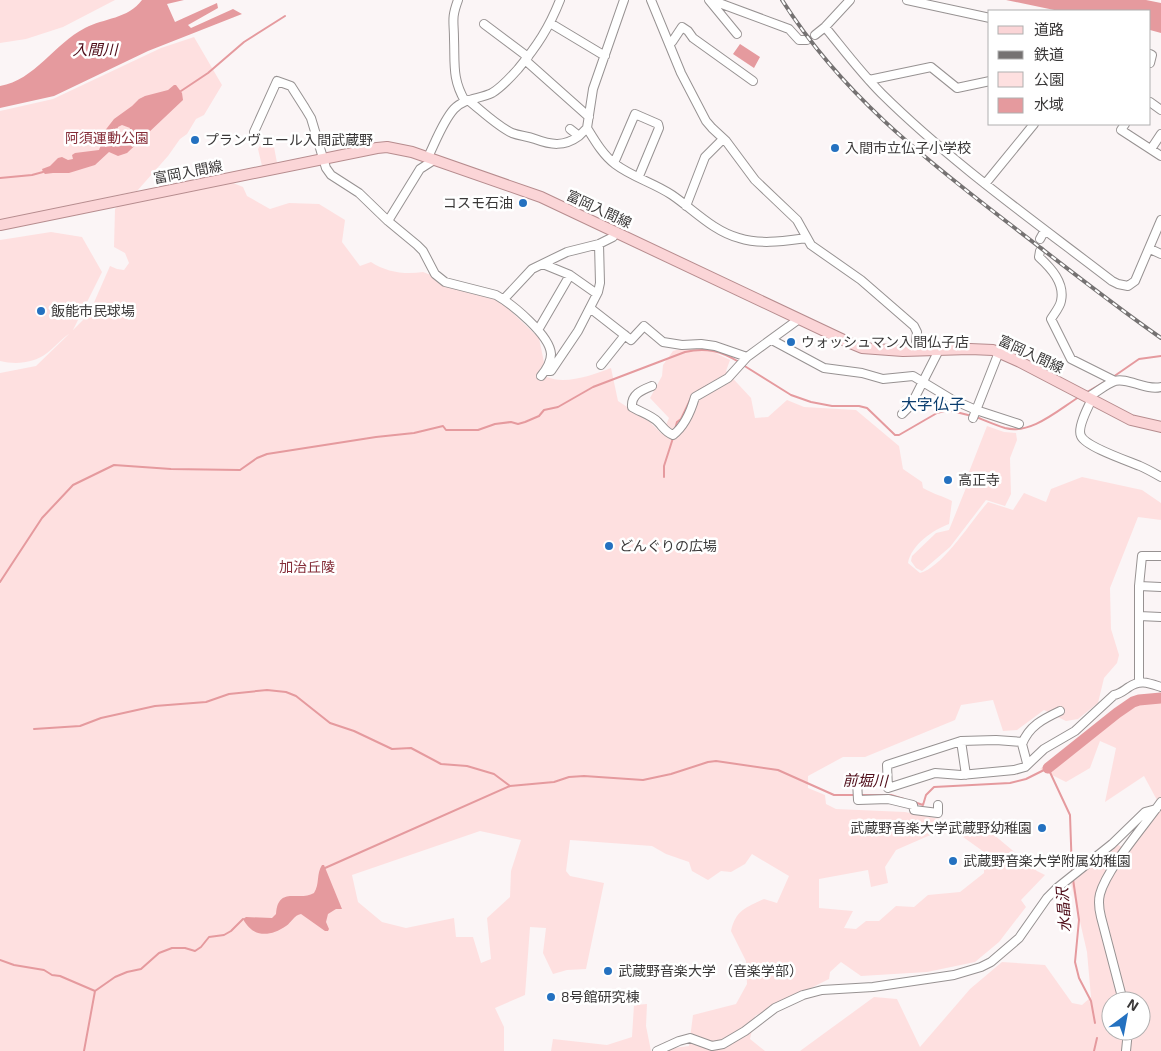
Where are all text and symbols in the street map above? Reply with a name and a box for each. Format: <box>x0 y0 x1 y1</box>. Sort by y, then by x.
legend <box>988 10 1151 125</box>
text: 道路 <box>1034 20 1064 38</box>
water label: 入間川 <box>72 40 119 58</box>
text: 鉄道 <box>1034 45 1064 63</box>
text: 公園 <box>1034 70 1064 88</box>
text: 水域 <box>1034 95 1064 113</box>
park label: 阿須運動公園 <box>65 129 149 146</box>
place label: プランヴェール入間武蔵野 <box>205 131 373 148</box>
marker: プランヴェール入間武蔵野 <box>189 134 201 146</box>
place label: 入間市立仏子小学校 <box>845 139 971 156</box>
marker: 入間市立仏子小学校 <box>829 142 841 154</box>
street label: 富岡入間線 <box>152 156 224 187</box>
street label: 富岡入間線 <box>564 186 635 231</box>
place label: コスモ石油 <box>443 194 513 211</box>
marker: コスモ石油 <box>517 197 529 209</box>
place label: 飯能市民球場 <box>51 302 135 319</box>
marker: 飯能市民球場 <box>35 305 47 317</box>
street label: 富岡入間線 <box>996 331 1067 376</box>
place label: ウォッシュマン入間仏子店 <box>801 333 969 350</box>
marker: ウォッシュマン入間仏子店 <box>785 336 797 348</box>
district label: 大字仏子 <box>901 394 965 413</box>
place label: 高正寺 <box>958 471 1000 488</box>
marker: 高正寺 <box>942 474 954 486</box>
place label: どんぐりの広場 <box>619 537 717 554</box>
marker: どんぐりの広場 <box>603 540 615 552</box>
park label: 加治丘陵 <box>279 558 335 575</box>
water label: 前堀川 <box>842 771 890 789</box>
place label: 武蔵野音楽大学武蔵野幼稚園 <box>850 819 1032 836</box>
marker: 武蔵野音楽大学武蔵野幼稚園 <box>1036 822 1048 834</box>
place label: 武蔵野音楽大学附属幼稚園 <box>963 852 1131 869</box>
marker: 武蔵野音楽大学附属幼稚園 <box>947 855 959 867</box>
water label: 水晶沢 <box>1052 885 1074 933</box>
place label: 武蔵野音楽大学 （音楽学部） <box>618 962 803 979</box>
marker: 武蔵野音楽大学 （音楽学部） <box>602 965 614 977</box>
place label: 8号館研究棟 <box>561 988 640 1005</box>
marker: 8号館研究棟 <box>545 991 557 1003</box>
north arrow <box>1101 991 1151 1041</box>
text: N <box>1124 995 1142 1014</box>

